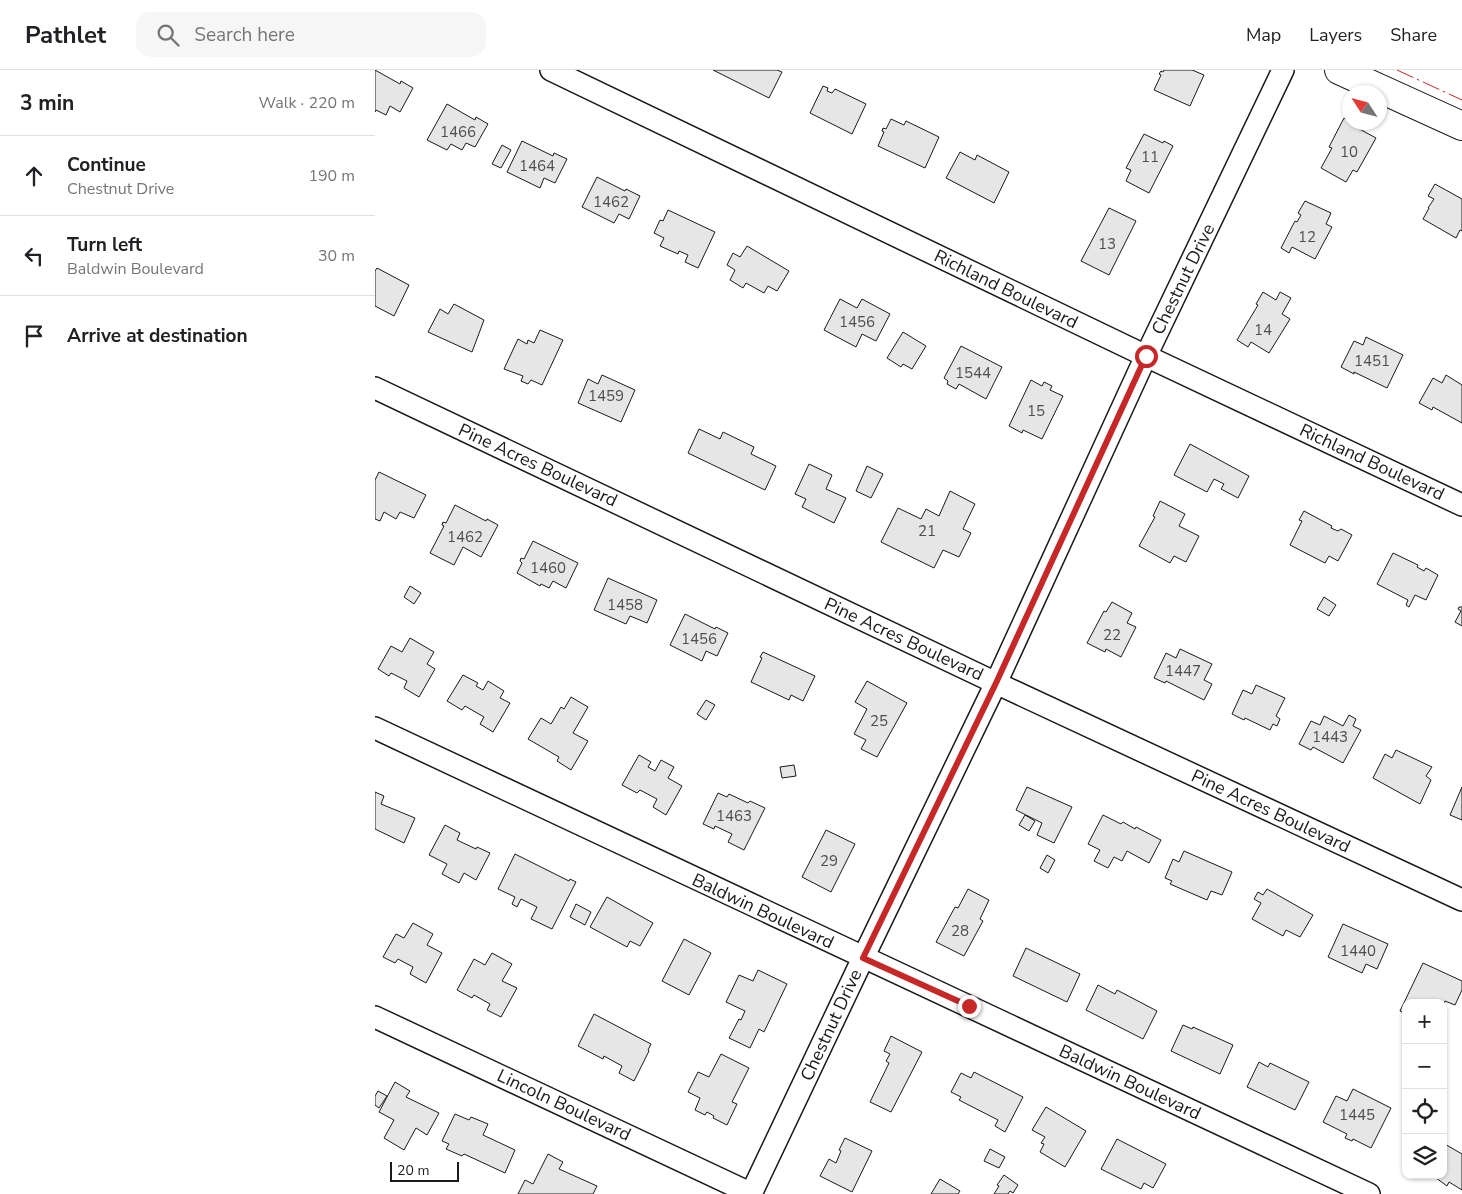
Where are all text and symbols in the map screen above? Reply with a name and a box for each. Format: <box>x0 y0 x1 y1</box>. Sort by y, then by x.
search box <box>136 12 486 57</box>
text: Pathlet <box>25 19 106 51</box>
icon: search <box>154 21 182 49</box>
text: Search here <box>194 22 295 48</box>
text: Map <box>1246 23 1281 47</box>
text: Layers <box>1309 23 1362 47</box>
text: Share <box>1390 23 1437 47</box>
north arrow <box>1342 85 1387 130</box>
text: 3 min <box>20 89 74 117</box>
text: Walk · 220 m <box>259 92 355 114</box>
house number: 1466 <box>440 122 476 142</box>
house number: 10 <box>1340 142 1358 162</box>
house number: 11 <box>1141 147 1159 167</box>
text: Continue <box>67 152 146 178</box>
house number: 1464 <box>519 156 555 176</box>
icon: ahead <box>20 162 48 190</box>
text: 190 m <box>308 165 355 187</box>
text: Chestnut Drive <box>67 178 174 200</box>
house number: 1462 <box>593 192 629 212</box>
street label: Chestnut Drive <box>1146 219 1220 339</box>
house number: 12 <box>1298 227 1316 247</box>
text: Turn left <box>67 232 142 258</box>
house number: 13 <box>1098 234 1116 254</box>
icon: left <box>20 242 48 270</box>
street label: Richland Boulevard <box>930 244 1082 334</box>
text: 30 m <box>318 245 355 267</box>
text: Baldwin Boulevard <box>67 258 204 280</box>
house number: 1456 <box>839 312 875 332</box>
house number: 14 <box>1254 320 1272 340</box>
icon: arrive <box>20 322 48 350</box>
text: Arrive at destination <box>67 323 248 349</box>
route start <box>1135 345 1158 368</box>
house number: 1451 <box>1354 351 1390 371</box>
house number: 1544 <box>955 363 991 383</box>
house number: 1459 <box>588 386 624 406</box>
house number: 15 <box>1027 401 1045 421</box>
street label: Pine Acres Boulevard <box>455 418 621 512</box>
street label: Richland Boulevard <box>1296 418 1448 506</box>
house number: 21 <box>918 521 936 541</box>
house number: 1462 <box>447 527 483 547</box>
house number: 1460 <box>530 558 566 578</box>
street label: Pine Acres Boulevard <box>821 592 987 686</box>
house number: 1458 <box>607 595 643 615</box>
house number: 22 <box>1103 625 1121 645</box>
house number: 1456 <box>681 629 717 649</box>
house number: 1447 <box>1165 661 1201 681</box>
house number: 25 <box>870 711 888 731</box>
house number: 1443 <box>1312 727 1348 747</box>
street label: Pine Acres Boulevard <box>1188 764 1354 858</box>
house number: 1463 <box>716 806 752 826</box>
house number: 29 <box>820 851 838 871</box>
street label: Baldwin Boulevard <box>688 868 838 954</box>
house number: 28 <box>951 921 969 941</box>
house number: 1440 <box>1340 941 1376 961</box>
street label: Chestnut Drive <box>795 965 867 1085</box>
route end <box>958 995 981 1018</box>
map controls <box>1402 999 1447 1179</box>
button: + <box>1402 999 1447 1044</box>
street label: Baldwin Boulevard <box>1055 1039 1205 1125</box>
button: − <box>1402 1044 1447 1089</box>
street label: Lincoln Boulevard <box>493 1063 635 1147</box>
button: locate <box>1402 1089 1447 1134</box>
house number: 1445 <box>1339 1105 1375 1125</box>
button: layers <box>1402 1134 1447 1179</box>
scale bar <box>390 1159 459 1182</box>
text: 20 m <box>397 1161 429 1180</box>

